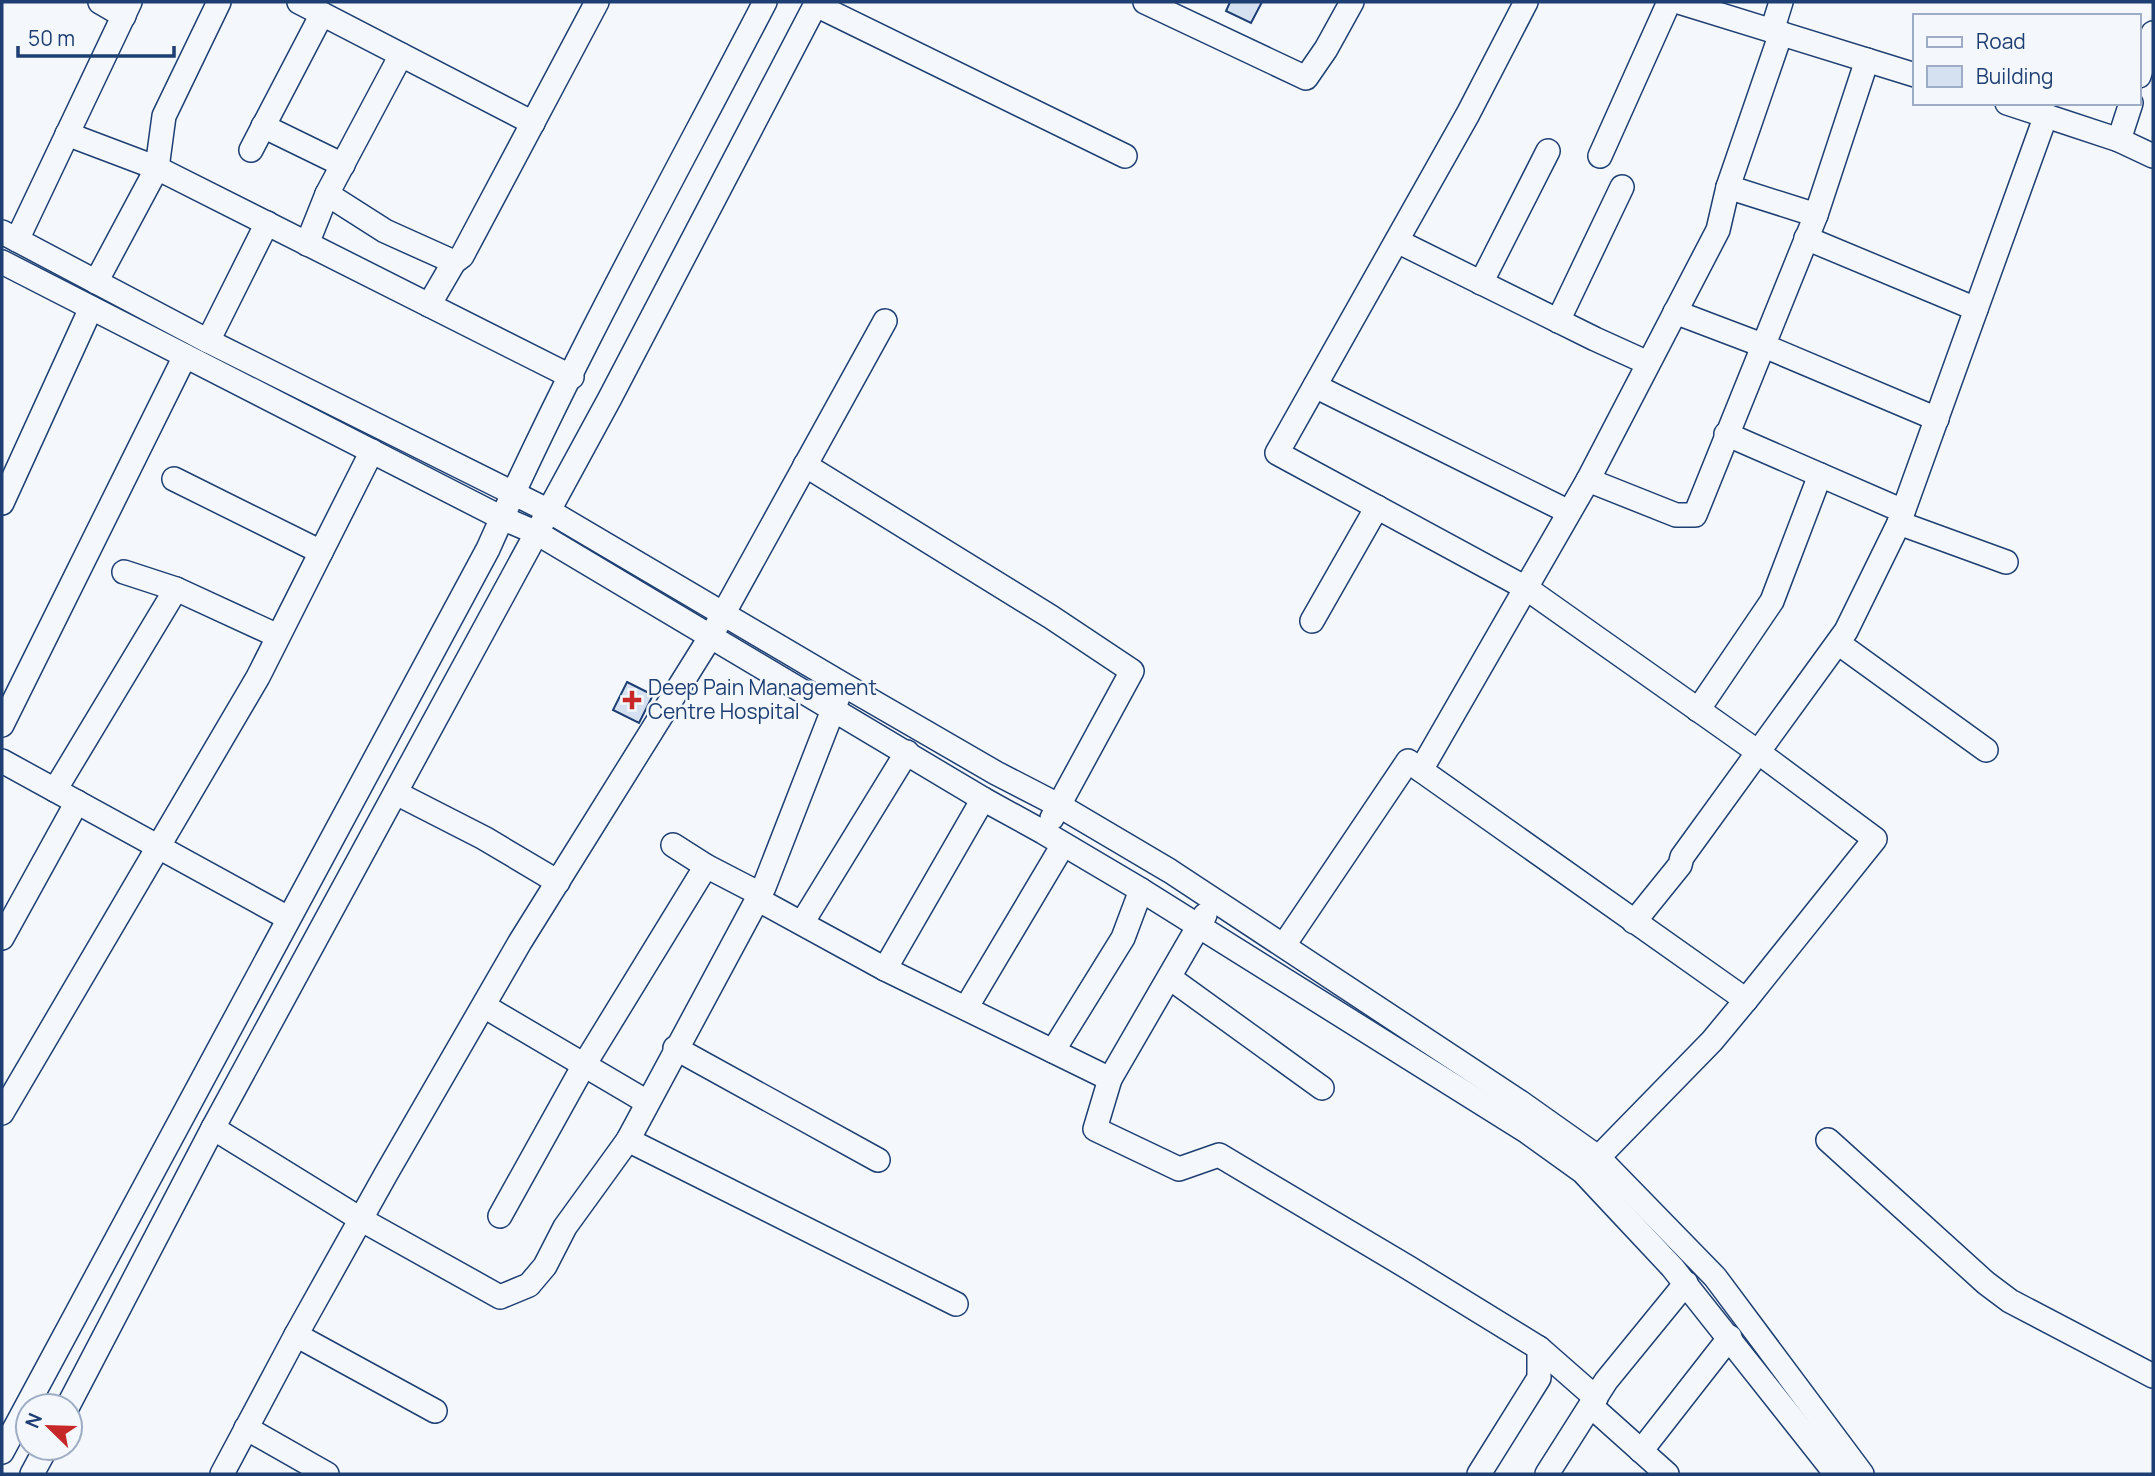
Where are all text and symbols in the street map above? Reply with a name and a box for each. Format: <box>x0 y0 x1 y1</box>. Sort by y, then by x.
scale bar <box>18 14 173 58</box>
legend <box>1913 14 2141 105</box>
text: 50 m <box>28 24 75 52</box>
text: Road <box>1976 27 2026 55</box>
text: Building <box>1976 62 2053 90</box>
place label: Deep Pain Management Centre Hospital <box>648 673 877 725</box>
marker: Deep Pain Management Centre Hospital <box>622 690 642 710</box>
north arrow <box>14 1392 84 1462</box>
text: N <box>19 1409 48 1432</box>

